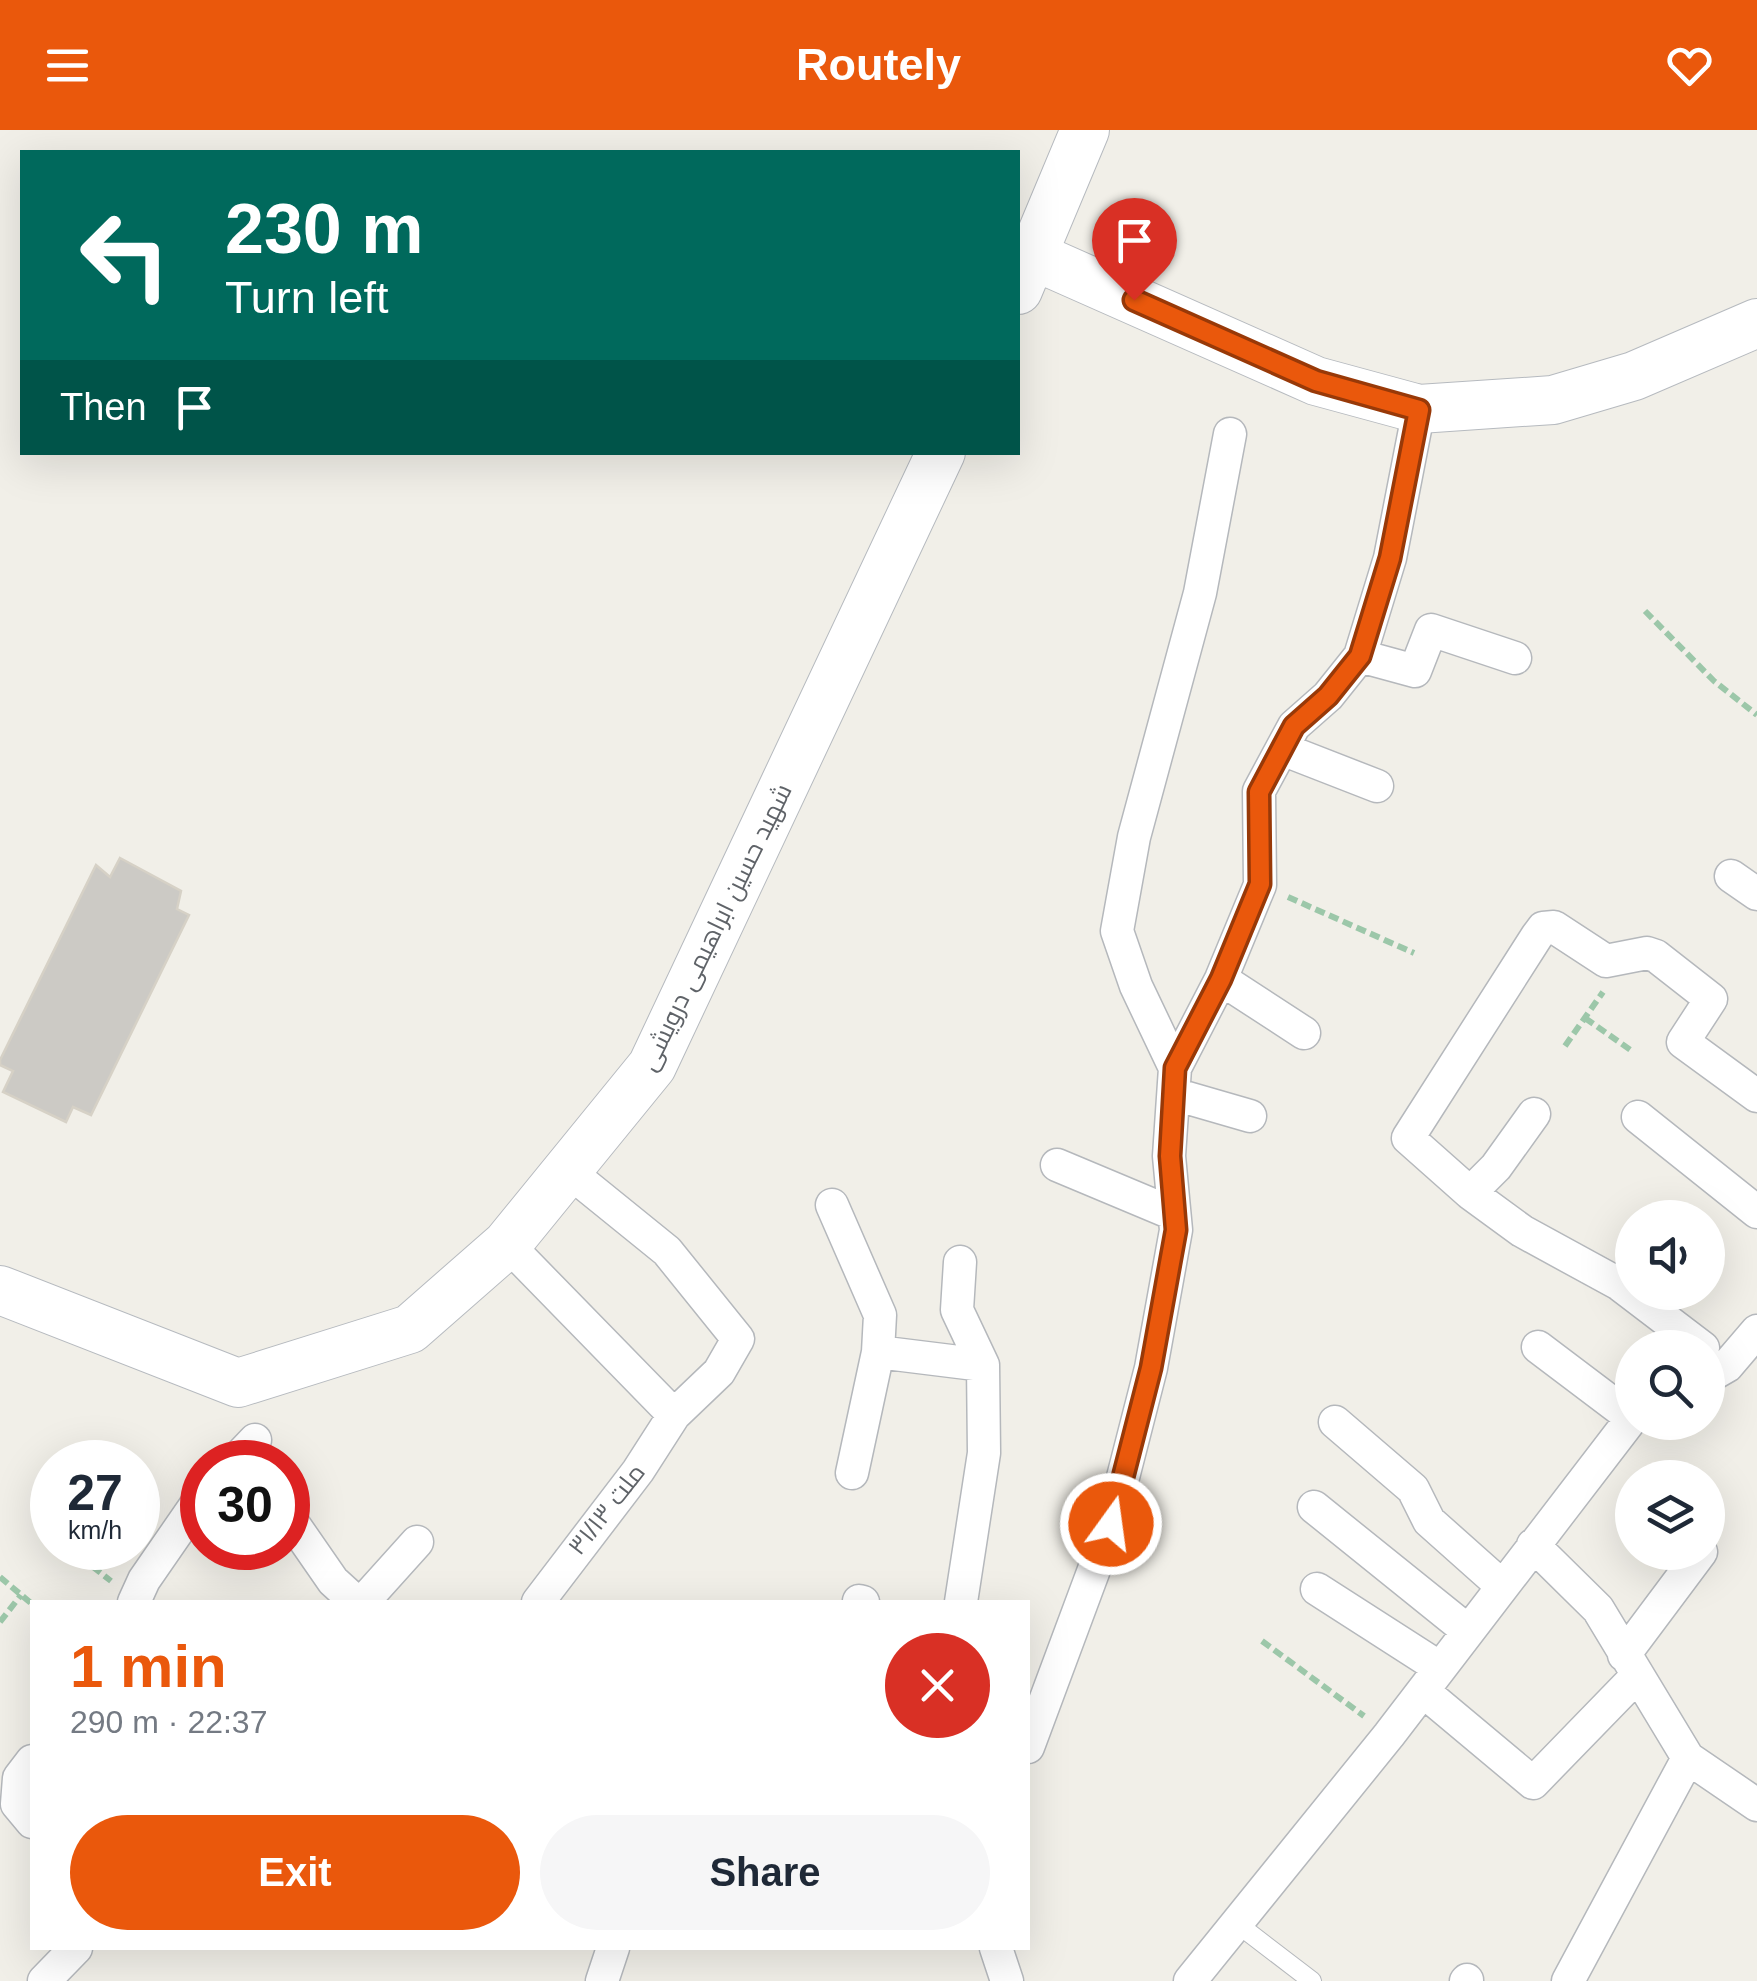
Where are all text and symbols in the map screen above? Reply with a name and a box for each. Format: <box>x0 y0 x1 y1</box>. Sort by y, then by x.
icon: menu <box>40 38 95 93</box>
icon: heart <box>1662 38 1717 93</box>
text: Routely <box>796 39 961 90</box>
icon: left <box>60 190 190 320</box>
text: 230 m <box>225 190 423 268</box>
pin <box>1092 198 1177 301</box>
icon: arrive <box>1107 213 1162 268</box>
text: Turn left <box>225 272 388 323</box>
icon: arrive <box>167 380 222 435</box>
text: Then <box>60 386 147 428</box>
street label: شهید حسین ابراهیمی درویشی <box>633 779 798 1075</box>
map controls <box>1615 1200 1725 1570</box>
button: sound <box>1615 1200 1725 1310</box>
button: search <box>1615 1330 1725 1440</box>
speed limit sign: 30 <box>180 1440 310 1570</box>
street label: ملت ۳۱/۱۳ <box>562 1458 650 1560</box>
button: layers <box>1615 1460 1725 1570</box>
text: 27 <box>67 1465 123 1521</box>
position arrow <box>1059 1472 1163 1576</box>
text: km/h <box>68 1516 122 1544</box>
text: 1 min <box>70 1633 227 1700</box>
button: close <box>885 1633 990 1738</box>
text: 290 m · 22:37 <box>70 1704 267 1740</box>
button: Exit <box>70 1815 520 1930</box>
button: Share <box>540 1815 990 1930</box>

